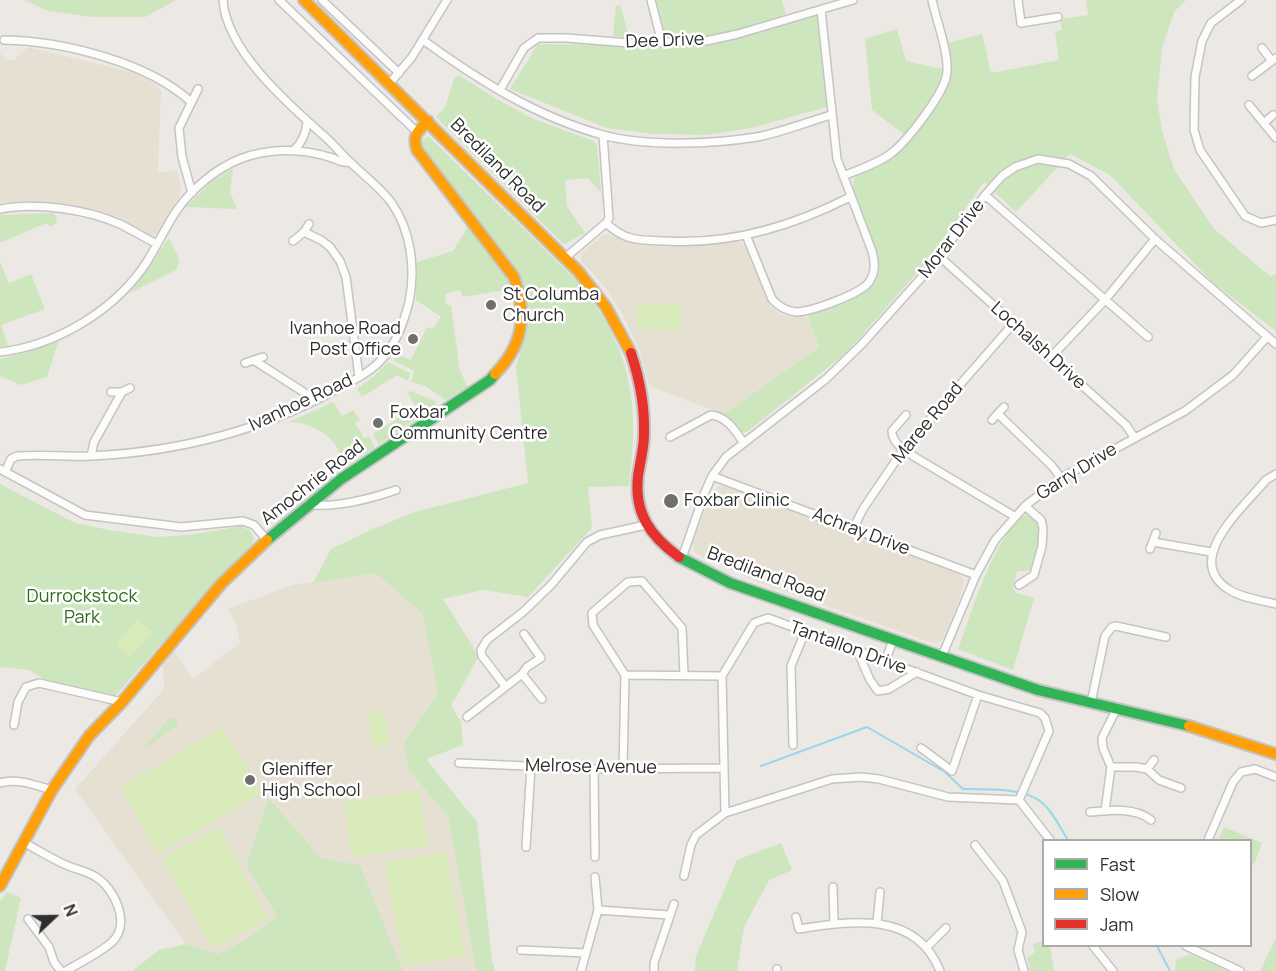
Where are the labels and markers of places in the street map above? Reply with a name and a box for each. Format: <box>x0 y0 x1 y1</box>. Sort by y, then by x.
place label: St Columba Church <box>503 284 599 326</box>
marker: St Columba Church <box>484 298 498 312</box>
place label: Ivanhoe Road Post Office <box>289 318 401 360</box>
marker: Ivanhoe Road Post Office <box>406 332 420 346</box>
place label: Foxbar Community Centre <box>390 402 548 444</box>
marker: Foxbar Community Centre <box>371 416 385 430</box>
place label: Foxbar Clinic <box>684 490 790 512</box>
marker: Foxbar Clinic <box>662 492 680 510</box>
place label: Gleniffer High School <box>262 759 361 802</box>
marker: Gleniffer High School <box>243 773 257 787</box>

